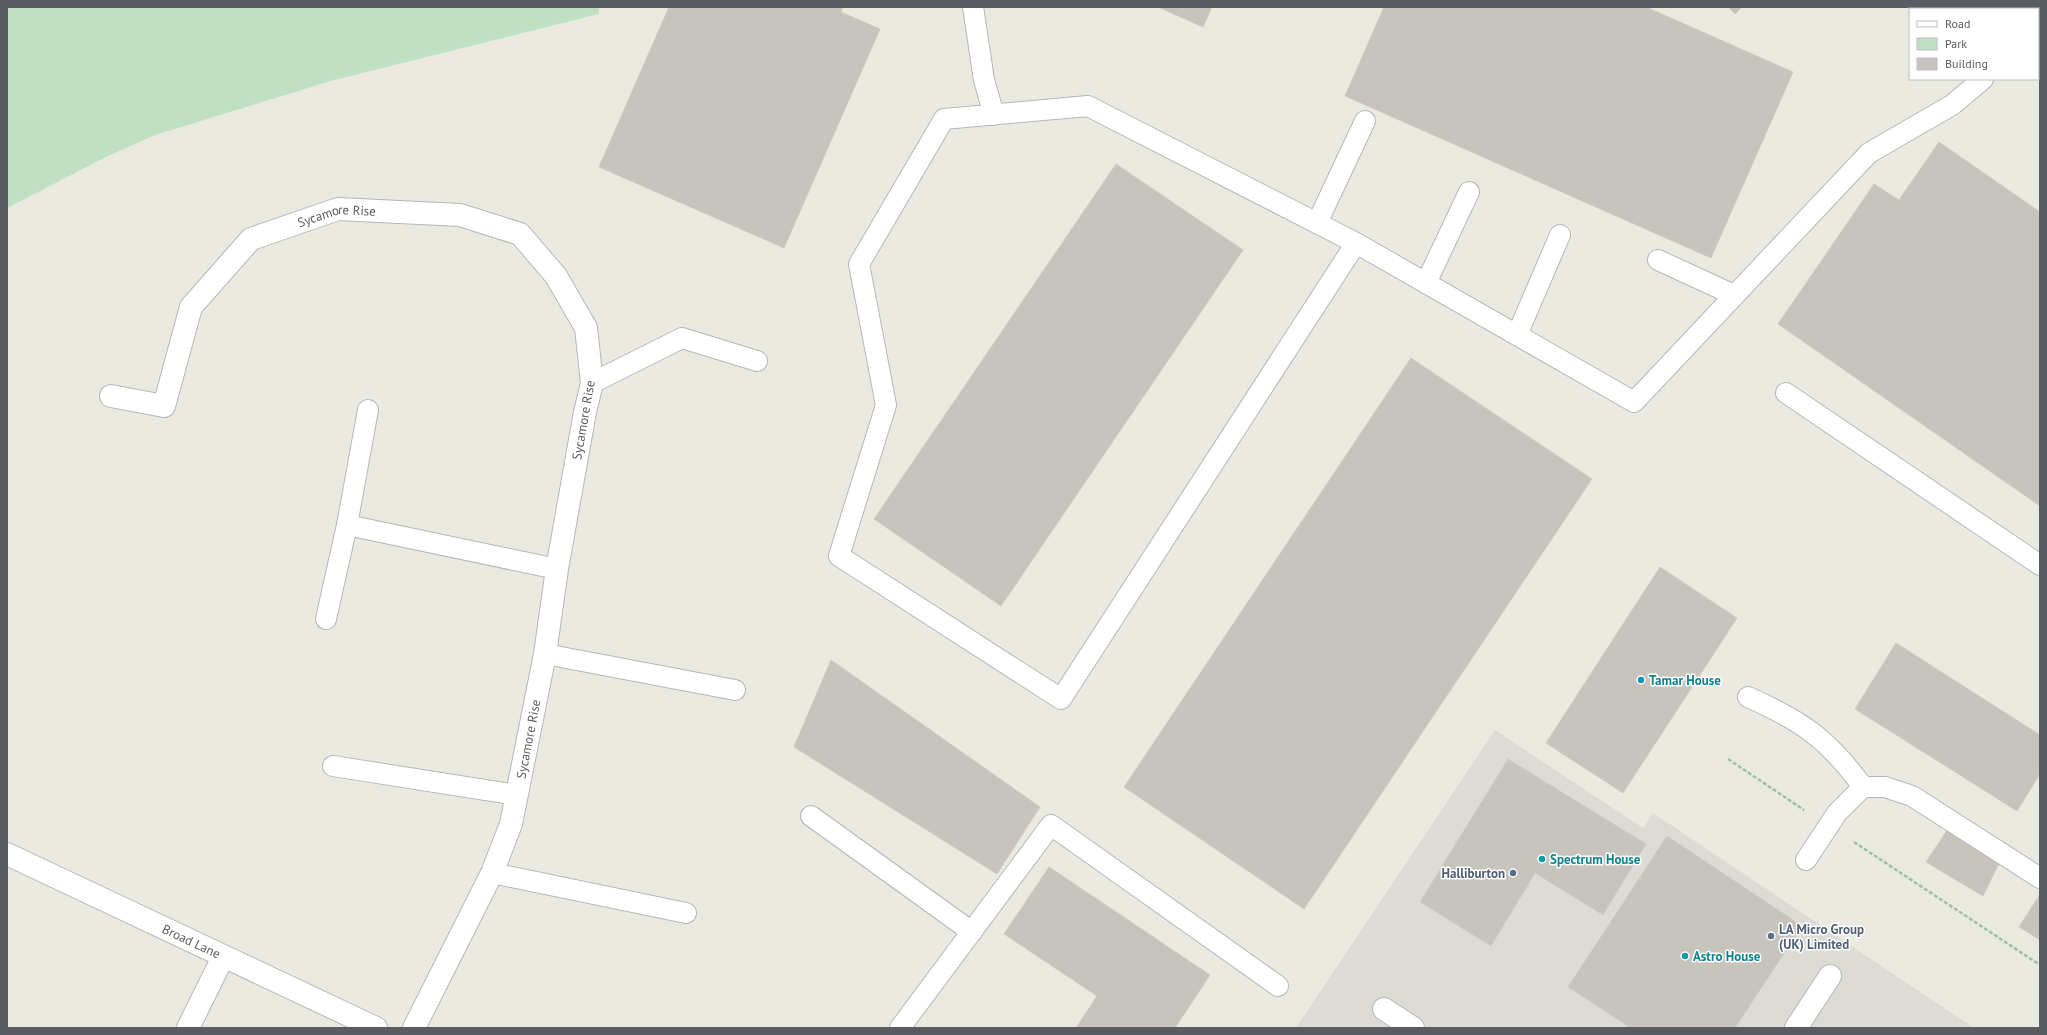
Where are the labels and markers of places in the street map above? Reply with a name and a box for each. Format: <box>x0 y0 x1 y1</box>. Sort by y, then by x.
place label: Tamar House <box>1649 672 1721 689</box>
marker: Tamar House <box>1636 675 1646 685</box>
place label: Spectrum House <box>1550 851 1641 868</box>
marker: Spectrum House <box>1537 854 1547 864</box>
place label: Halliburton <box>1441 865 1505 882</box>
marker: Halliburton <box>1508 868 1518 878</box>
place label: LA Micro Group (UK) Limited <box>1779 921 1864 953</box>
marker: LA Micro Group (UK) Limited <box>1766 931 1776 941</box>
place label: Astro House <box>1693 948 1761 965</box>
marker: Astro House <box>1680 951 1690 961</box>

